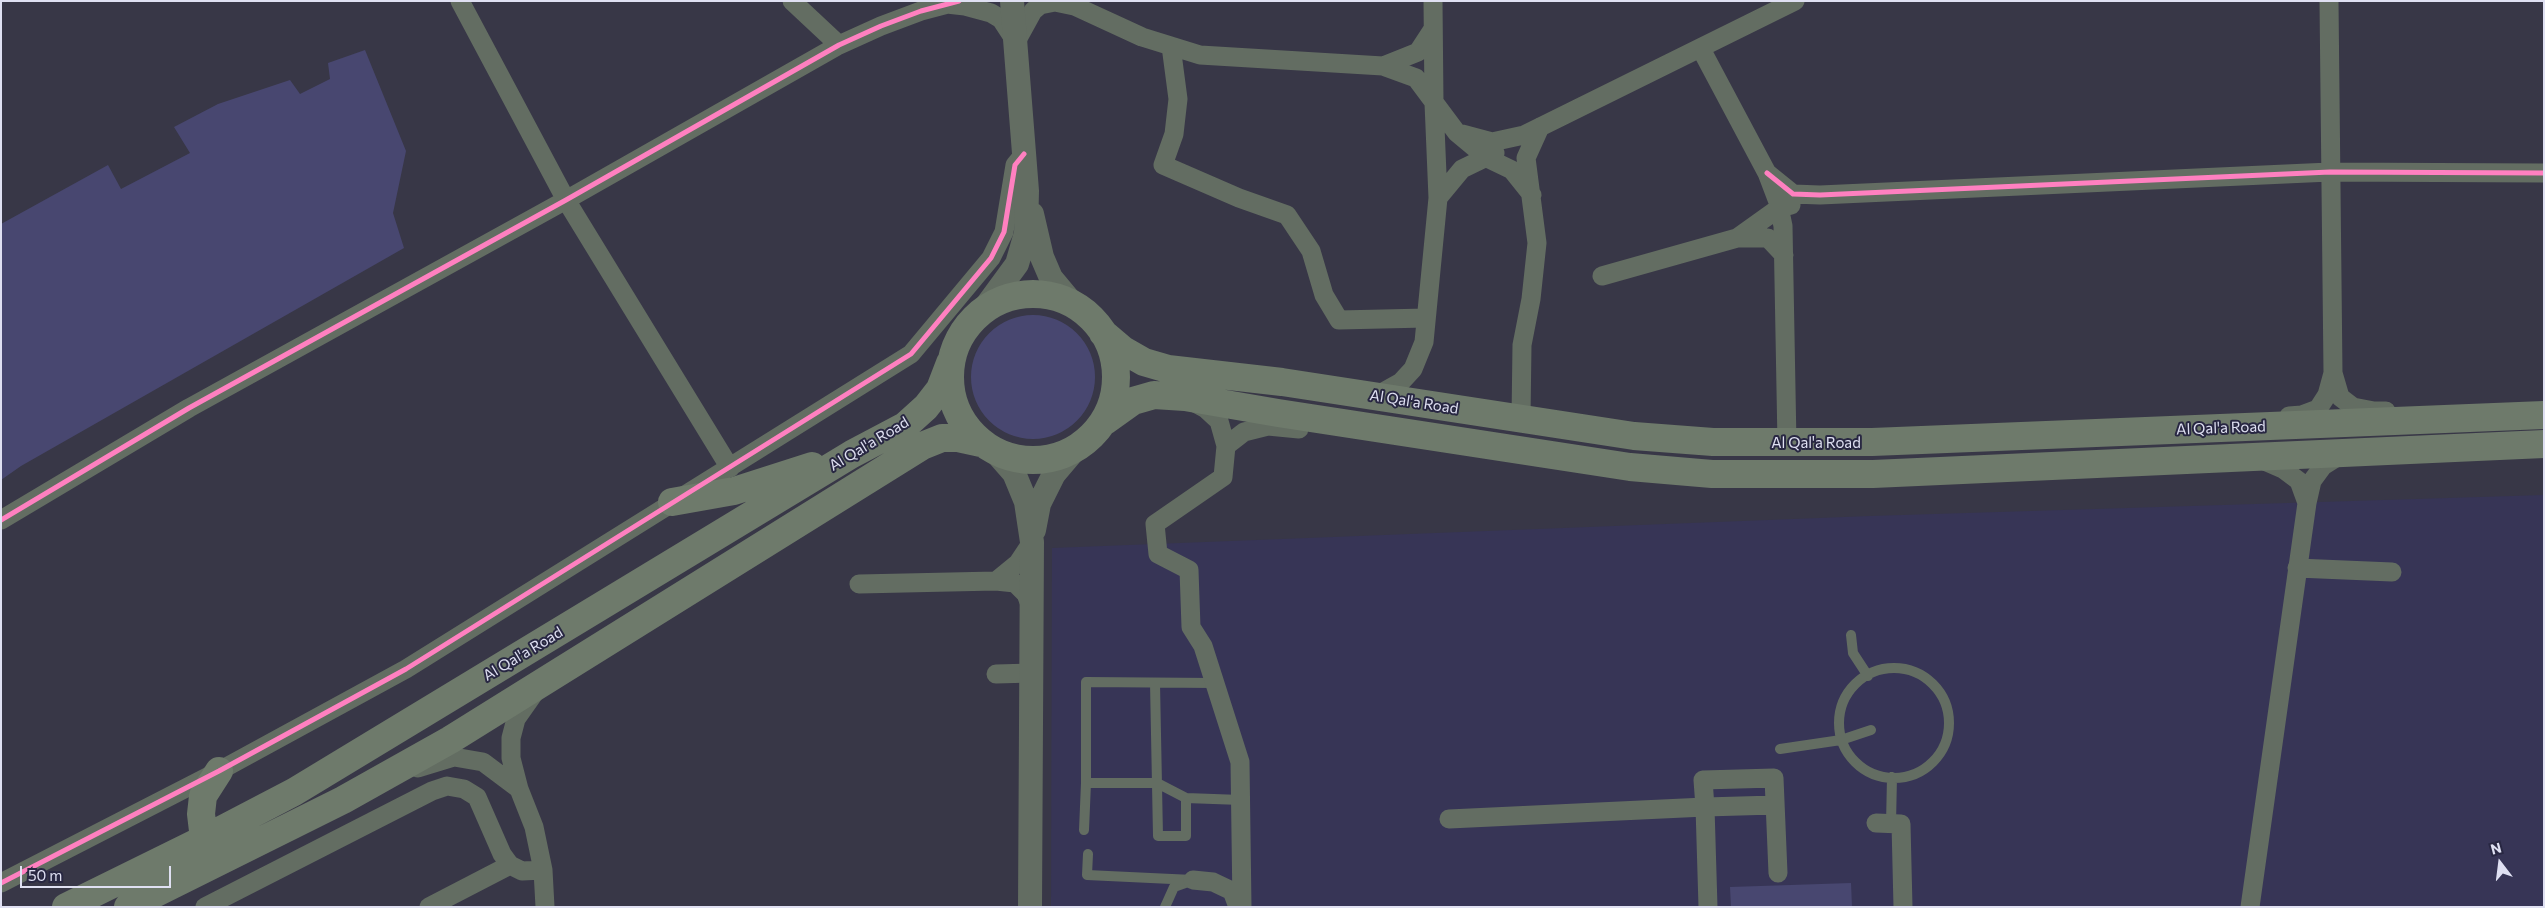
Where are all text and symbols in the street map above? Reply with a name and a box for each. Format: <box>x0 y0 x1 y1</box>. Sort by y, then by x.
street label: Al Qal'a Road <box>1368 386 1460 418</box>
street label: Al Qal'a Road <box>826 413 912 475</box>
street label: Al Qal'a Road <box>2176 417 2266 439</box>
street label: Al Qal'a Road <box>1771 434 1861 452</box>
street label: Al Qal'a Road <box>480 623 566 685</box>
north arrow <box>2475 838 2525 888</box>
text: N <box>2489 838 2503 858</box>
scale bar <box>22 856 174 888</box>
text: 50 m <box>28 866 62 884</box>

